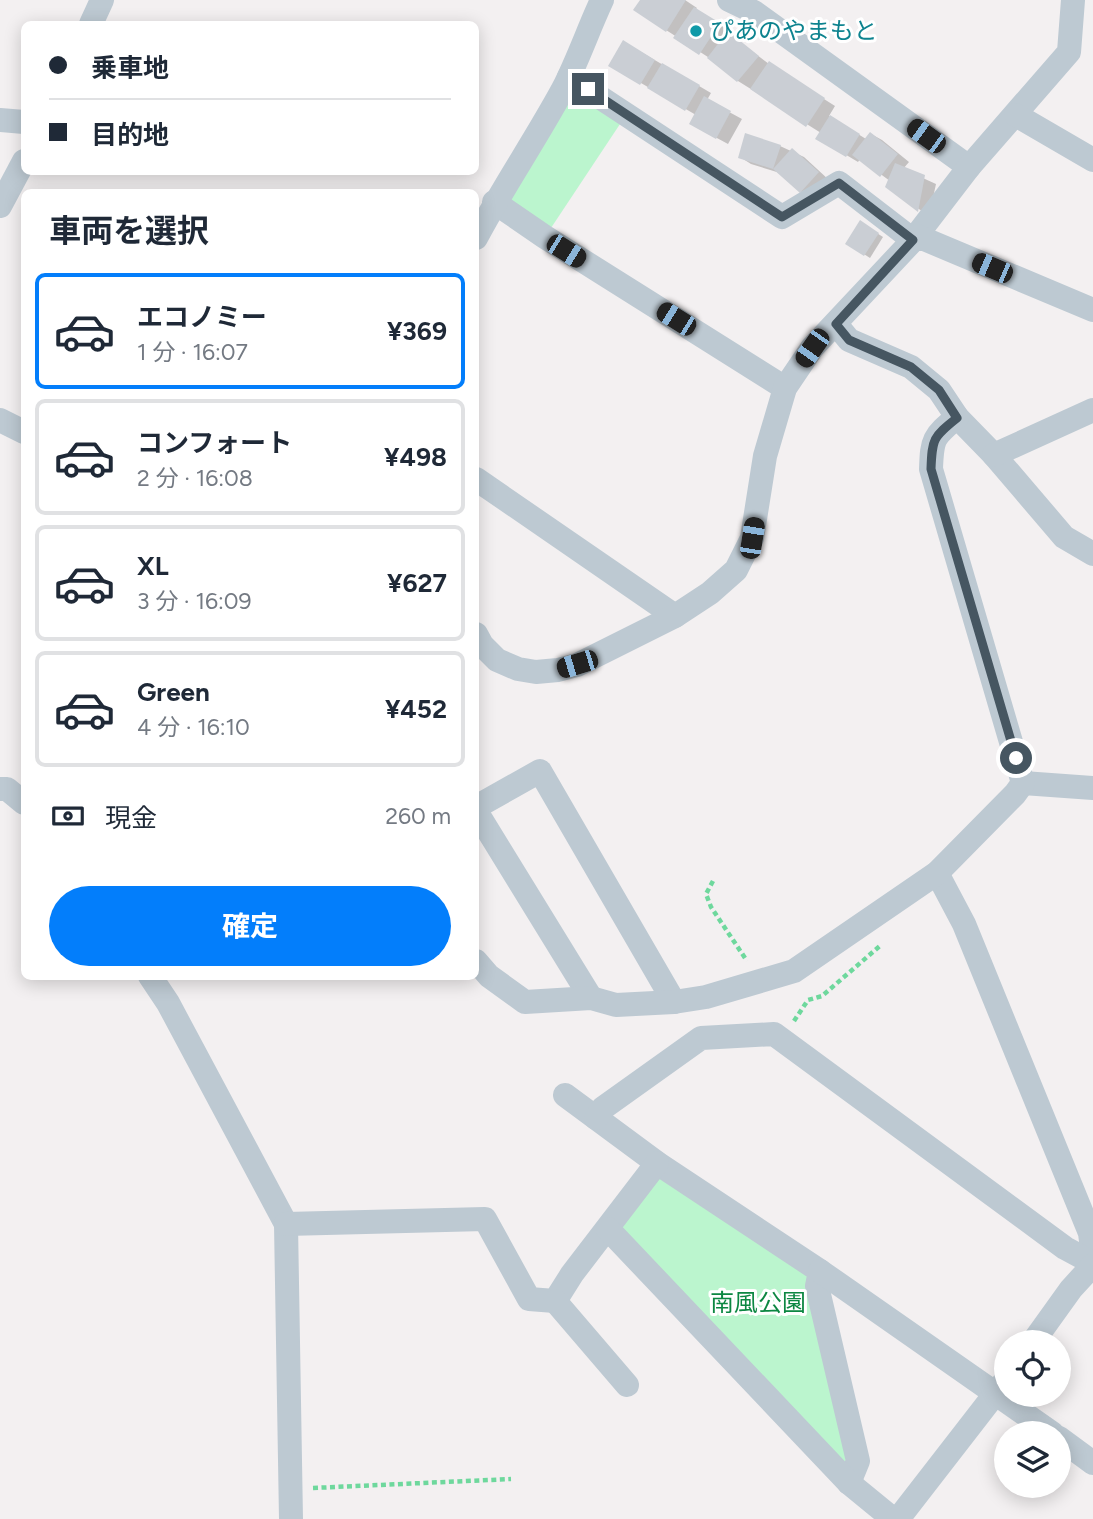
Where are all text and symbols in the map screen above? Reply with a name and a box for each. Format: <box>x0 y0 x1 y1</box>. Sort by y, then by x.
place label: ぴあのやまもと <box>710 16 878 45</box>
marker: ぴあのやまもと <box>688 23 704 39</box>
text: 乗車地 <box>91 52 169 84</box>
route end <box>572 73 604 105</box>
car <box>903 115 950 157</box>
text: 目的地 <box>91 119 169 151</box>
text: 車両を選択 <box>49 212 209 250</box>
car <box>543 231 590 271</box>
car <box>969 250 1016 286</box>
car <box>653 299 700 339</box>
icon: car <box>53 300 116 363</box>
text: エコノミー <box>137 301 267 333</box>
text: ¥369 <box>387 315 447 347</box>
car <box>792 325 833 371</box>
text: 1 分 · 16:07 <box>137 338 248 366</box>
icon: car <box>53 426 116 489</box>
text: コンフォート <box>137 427 292 459</box>
text: ¥498 <box>384 441 447 473</box>
text: 2 分 · 16:08 <box>137 464 253 492</box>
car <box>739 516 766 560</box>
text: XL <box>137 550 169 582</box>
icon: car <box>53 552 116 615</box>
text: ¥627 <box>387 567 447 599</box>
text: 3 分 · 16:09 <box>137 587 252 615</box>
car <box>554 648 601 680</box>
text: Green <box>137 676 210 708</box>
icon: car <box>53 678 116 741</box>
text: ¥452 <box>385 693 447 725</box>
text: 4 分 · 16:10 <box>137 713 250 741</box>
route start <box>1000 742 1032 774</box>
icon: cash <box>49 797 87 835</box>
text: 現金 <box>105 802 157 834</box>
text: 260 m <box>385 802 451 830</box>
button: 確定 <box>49 886 451 966</box>
park label: 南風公園 <box>710 1288 806 1317</box>
map controls <box>994 1330 1071 1498</box>
button: locate <box>994 1330 1071 1407</box>
button: layers <box>994 1421 1071 1498</box>

